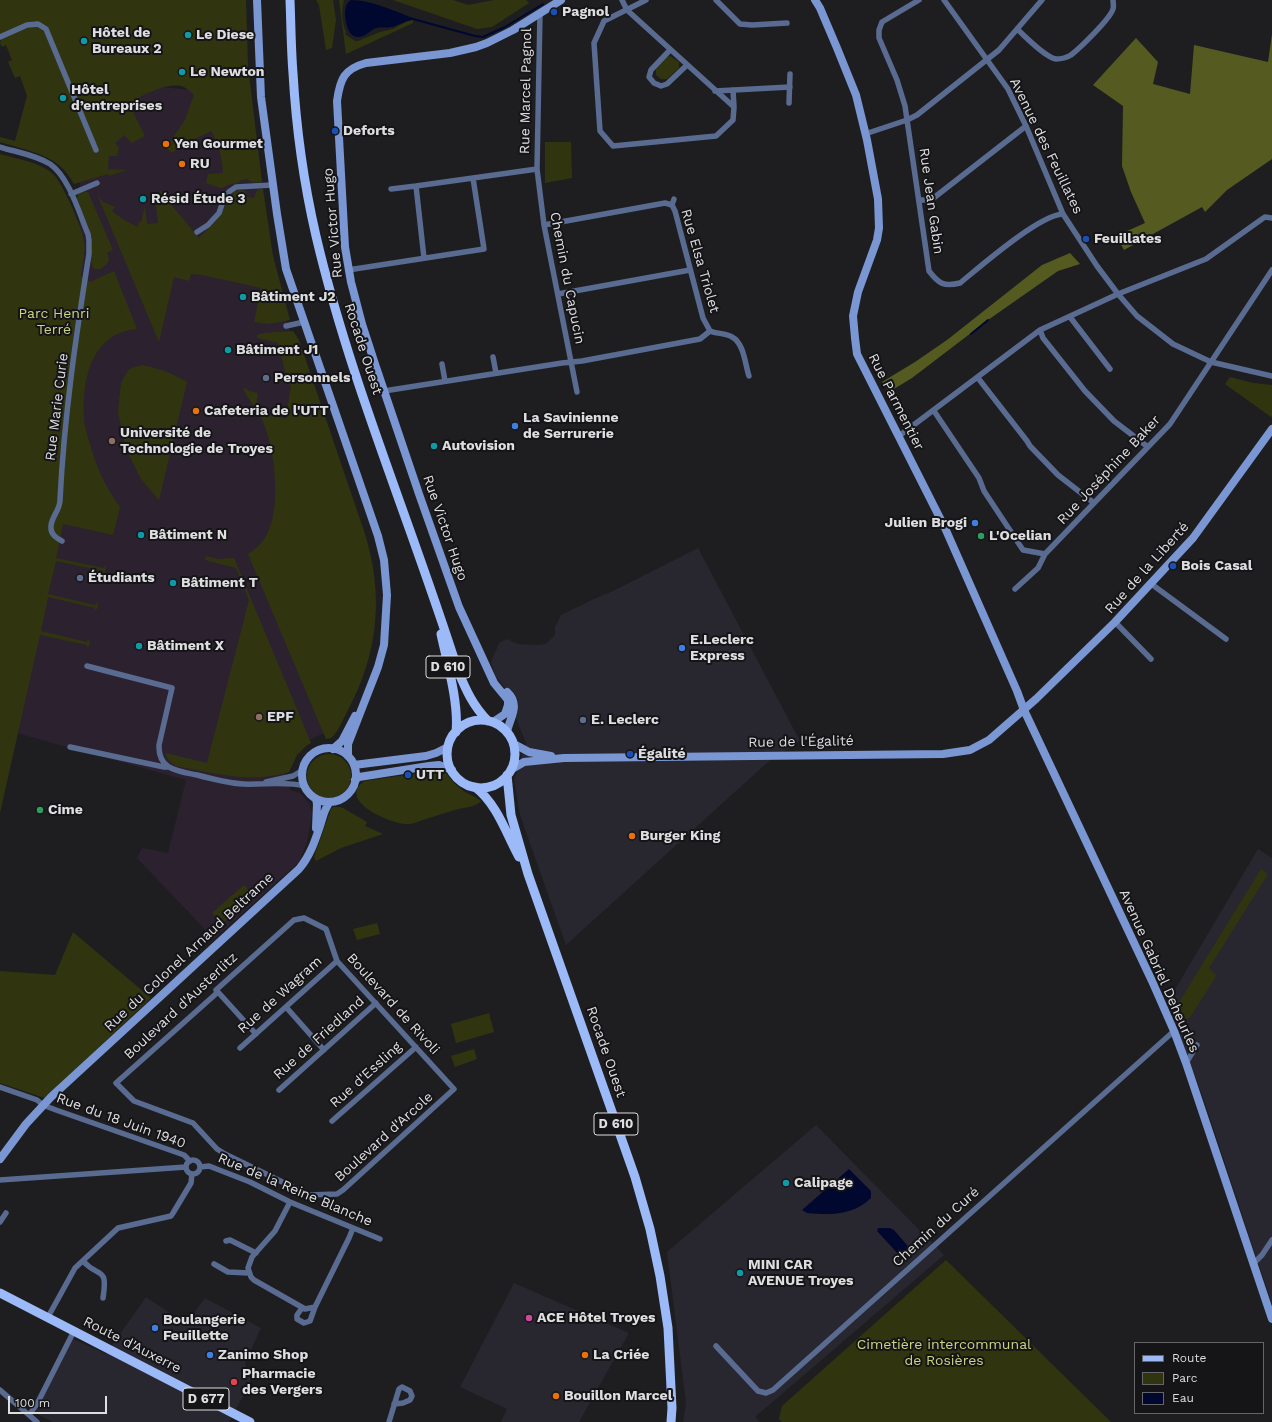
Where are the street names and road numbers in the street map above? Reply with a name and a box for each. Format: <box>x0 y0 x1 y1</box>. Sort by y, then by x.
street label: Rue Marcel Pagnol <box>517 28 535 154</box>
street label: Avenue des Feuillates <box>1006 75 1086 217</box>
street label: Rue Jean Gabin <box>915 147 947 255</box>
street label: Rue Victor Hugo <box>320 167 346 279</box>
street label: Rue Elsa Triolet <box>677 207 723 315</box>
street label: Chemin du Capucin <box>546 211 588 345</box>
street label: Rocade Ouest <box>340 301 386 397</box>
street label: Rue Parmentier <box>864 351 928 453</box>
street label: Rue Marie Curie <box>42 352 72 462</box>
street label: Rue Joséphine Baker <box>1054 412 1164 528</box>
street label: Rue Victor Hugo <box>419 473 471 583</box>
street label: Rue de la Liberté <box>1101 519 1193 617</box>
road number: D 610 <box>426 656 470 678</box>
street label: Rue de l'Égalité <box>748 733 854 751</box>
street label: Rue du Colonel Arnaud Beltrame <box>101 869 277 1035</box>
street label: Avenue Gabriel Deheurles <box>1115 887 1203 1055</box>
street label: Boulevard d'Austerlitz <box>121 949 241 1063</box>
street label: Boulevard de Rivoli <box>343 950 443 1058</box>
street label: Rue de Wagram <box>235 953 325 1037</box>
street label: Rue de Friedland <box>270 993 368 1083</box>
street label: Rocade Ouest <box>583 1004 629 1100</box>
street label: Rue d'Essling <box>327 1038 405 1112</box>
street label: Boulevard d'Arcole <box>331 1088 437 1186</box>
street label: Rue du 18 Juin 1940 <box>54 1090 188 1152</box>
road number: D 610 <box>594 1113 638 1135</box>
street label: Rue de la Reine Blanche <box>215 1150 375 1230</box>
street label: Chemin du Curé <box>889 1184 983 1270</box>
street label: Route d'Auxerre <box>80 1313 184 1377</box>
road number: D 677 <box>183 1388 229 1410</box>

